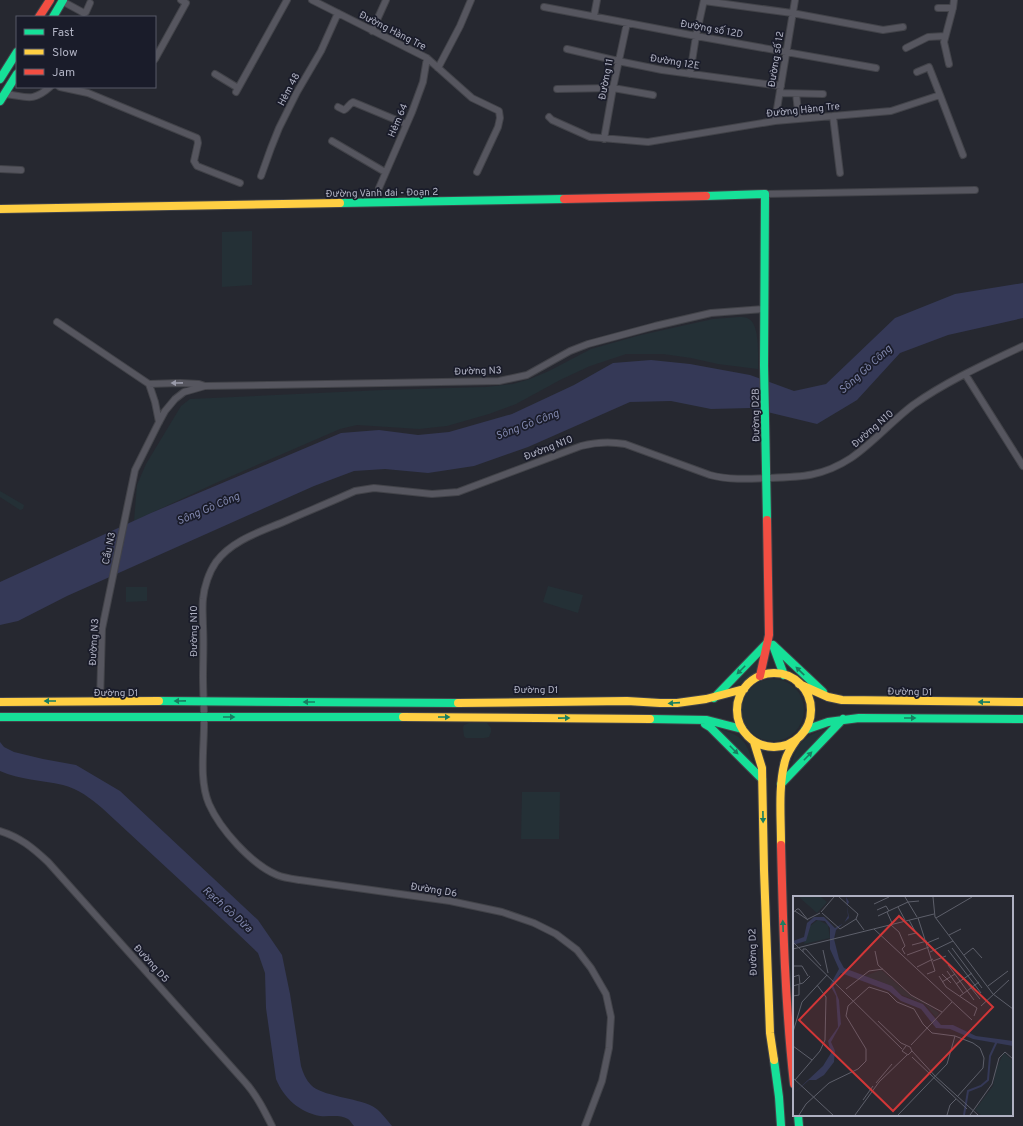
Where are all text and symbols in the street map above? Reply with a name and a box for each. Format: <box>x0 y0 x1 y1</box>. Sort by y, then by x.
street label: Đường Hàng Tre <box>357 9 428 54</box>
legend <box>16 16 156 88</box>
street label: Đường số 12D <box>679 18 744 41</box>
text: Fast <box>52 25 74 41</box>
street label: Đường số 12 <box>766 30 787 88</box>
text: Slow <box>52 45 78 61</box>
street label: Đường 12E <box>649 52 700 73</box>
street label: Đường 11 <box>596 58 617 101</box>
text: Jam <box>52 65 75 81</box>
street label: Hẻm 48 <box>275 71 303 108</box>
street label: Đường Hàng Tre <box>766 100 840 121</box>
street label: Hẻm 64 <box>385 102 411 139</box>
street label: Đường Vành đai - Đoạn 2 <box>326 186 438 201</box>
water label: Sông Gò Công <box>836 342 896 397</box>
street label: Đường N3 <box>454 364 502 379</box>
one-way arrow <box>170 380 183 386</box>
street label: Đường D2B <box>750 388 763 442</box>
water label: Sông Gò Công <box>494 406 562 443</box>
street label: Đường N10 <box>849 407 897 451</box>
street label: Đường N10 <box>522 433 575 464</box>
water label: Sông Gò Công <box>175 489 243 528</box>
street label: Cầu N3 <box>100 531 119 566</box>
street label: Đường N10 <box>188 605 201 657</box>
street label: Đường N3 <box>87 618 102 666</box>
one-way arrow <box>736 665 746 675</box>
one-way arrow <box>795 666 805 676</box>
street label: Đường D1 <box>514 684 558 697</box>
street label: Đường D1 <box>888 686 932 699</box>
street label: Đường D1 <box>94 687 138 700</box>
one-way arrow <box>43 698 56 704</box>
one-way arrow <box>174 698 186 705</box>
one-way arrow <box>302 699 315 705</box>
one-way arrow <box>668 699 680 706</box>
one-way arrow <box>977 699 990 705</box>
one-way arrow <box>223 714 236 720</box>
one-way arrow <box>438 714 451 720</box>
one-way arrow <box>558 715 571 721</box>
one-way arrow <box>904 715 917 721</box>
one-way arrow <box>729 745 739 755</box>
one-way arrow <box>804 750 813 761</box>
one-way arrow <box>760 811 766 824</box>
street label: Đường D6 <box>410 880 458 901</box>
water label: Rạch Gò Dừa <box>199 884 255 936</box>
inset map <box>793 896 1013 1116</box>
one-way arrow <box>780 919 786 932</box>
street label: Đường D2 <box>746 928 761 976</box>
street label: Đường D5 <box>130 942 172 986</box>

